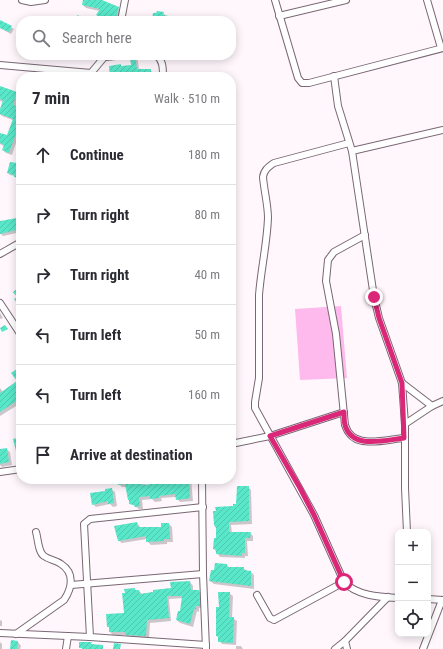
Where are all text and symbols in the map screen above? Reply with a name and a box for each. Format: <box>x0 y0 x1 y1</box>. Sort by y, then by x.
search box <box>16 16 236 60</box>
icon: search <box>30 27 52 49</box>
text: Search here <box>62 29 132 47</box>
text: 7 min <box>32 88 70 108</box>
text: Walk · 510 m <box>154 91 220 106</box>
icon: ahead <box>32 144 54 166</box>
text: Continue <box>70 146 124 164</box>
text: 180 m <box>188 147 220 162</box>
icon: right <box>32 204 54 226</box>
text: Turn right <box>70 206 129 224</box>
text: 80 m <box>194 207 220 222</box>
icon: right <box>32 264 54 286</box>
text: Turn right <box>70 266 129 284</box>
text: 40 m <box>194 267 220 282</box>
route end <box>365 288 383 306</box>
icon: left <box>32 324 54 346</box>
text: Turn left <box>70 326 121 344</box>
text: 50 m <box>194 327 220 342</box>
icon: left <box>32 384 54 406</box>
text: Turn left <box>70 386 121 404</box>
text: 160 m <box>188 387 220 402</box>
icon: arrive <box>32 444 54 466</box>
text: Arrive at destination <box>70 446 193 464</box>
map controls <box>395 529 431 637</box>
button: + <box>395 529 431 565</box>
button: − <box>395 565 431 601</box>
route start <box>335 573 353 591</box>
button: locate <box>395 601 431 637</box>

